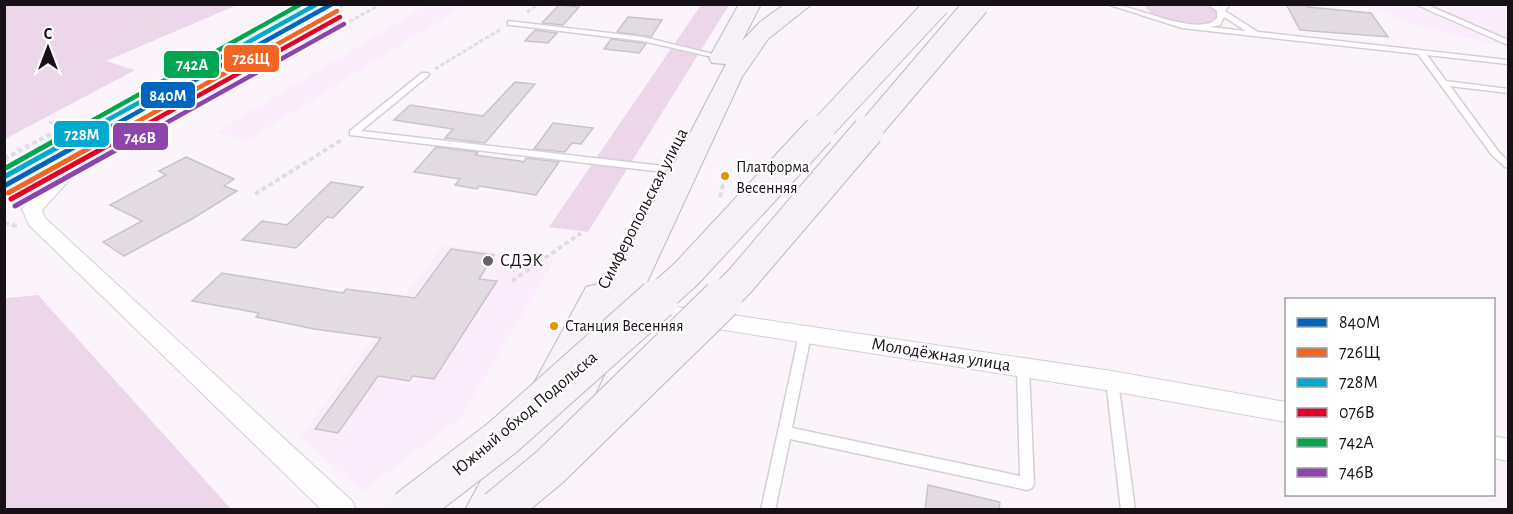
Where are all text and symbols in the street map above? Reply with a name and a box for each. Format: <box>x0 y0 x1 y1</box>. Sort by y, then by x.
north arrow <box>18 18 78 78</box>
text: С <box>44 26 53 42</box>
line badge: 726Щ <box>223 44 280 73</box>
line badge: 742А <box>163 50 220 79</box>
text: 726Щ <box>232 51 270 67</box>
text: 742А <box>176 57 208 73</box>
line badge: 840М <box>140 81 196 109</box>
text: 840М <box>149 88 187 104</box>
line badge: 728М <box>53 120 110 148</box>
line badge: 746В <box>112 122 169 151</box>
street label: Симферопольская улица <box>595 126 691 292</box>
text: 728М <box>64 127 100 143</box>
text: 746В <box>124 130 156 146</box>
place label: Платформа Весенняя <box>736 159 809 196</box>
marker: Платформа Весенняя <box>719 170 731 182</box>
place label: СДЭК <box>500 252 543 270</box>
marker: СДЭК <box>481 254 495 268</box>
legend <box>1285 298 1495 496</box>
text: 840М <box>1339 314 1380 332</box>
place label: Станция Весенняя <box>565 318 683 334</box>
marker: Станция Весенняя <box>548 320 560 332</box>
street label: Молодёжная улица <box>870 335 1012 375</box>
text: 726Щ <box>1339 344 1380 362</box>
street label: Южный обход Подольска <box>449 348 601 480</box>
text: 728М <box>1339 374 1378 392</box>
text: 076В <box>1339 404 1375 422</box>
text: 742А <box>1339 434 1374 452</box>
text: 746В <box>1339 464 1374 482</box>

